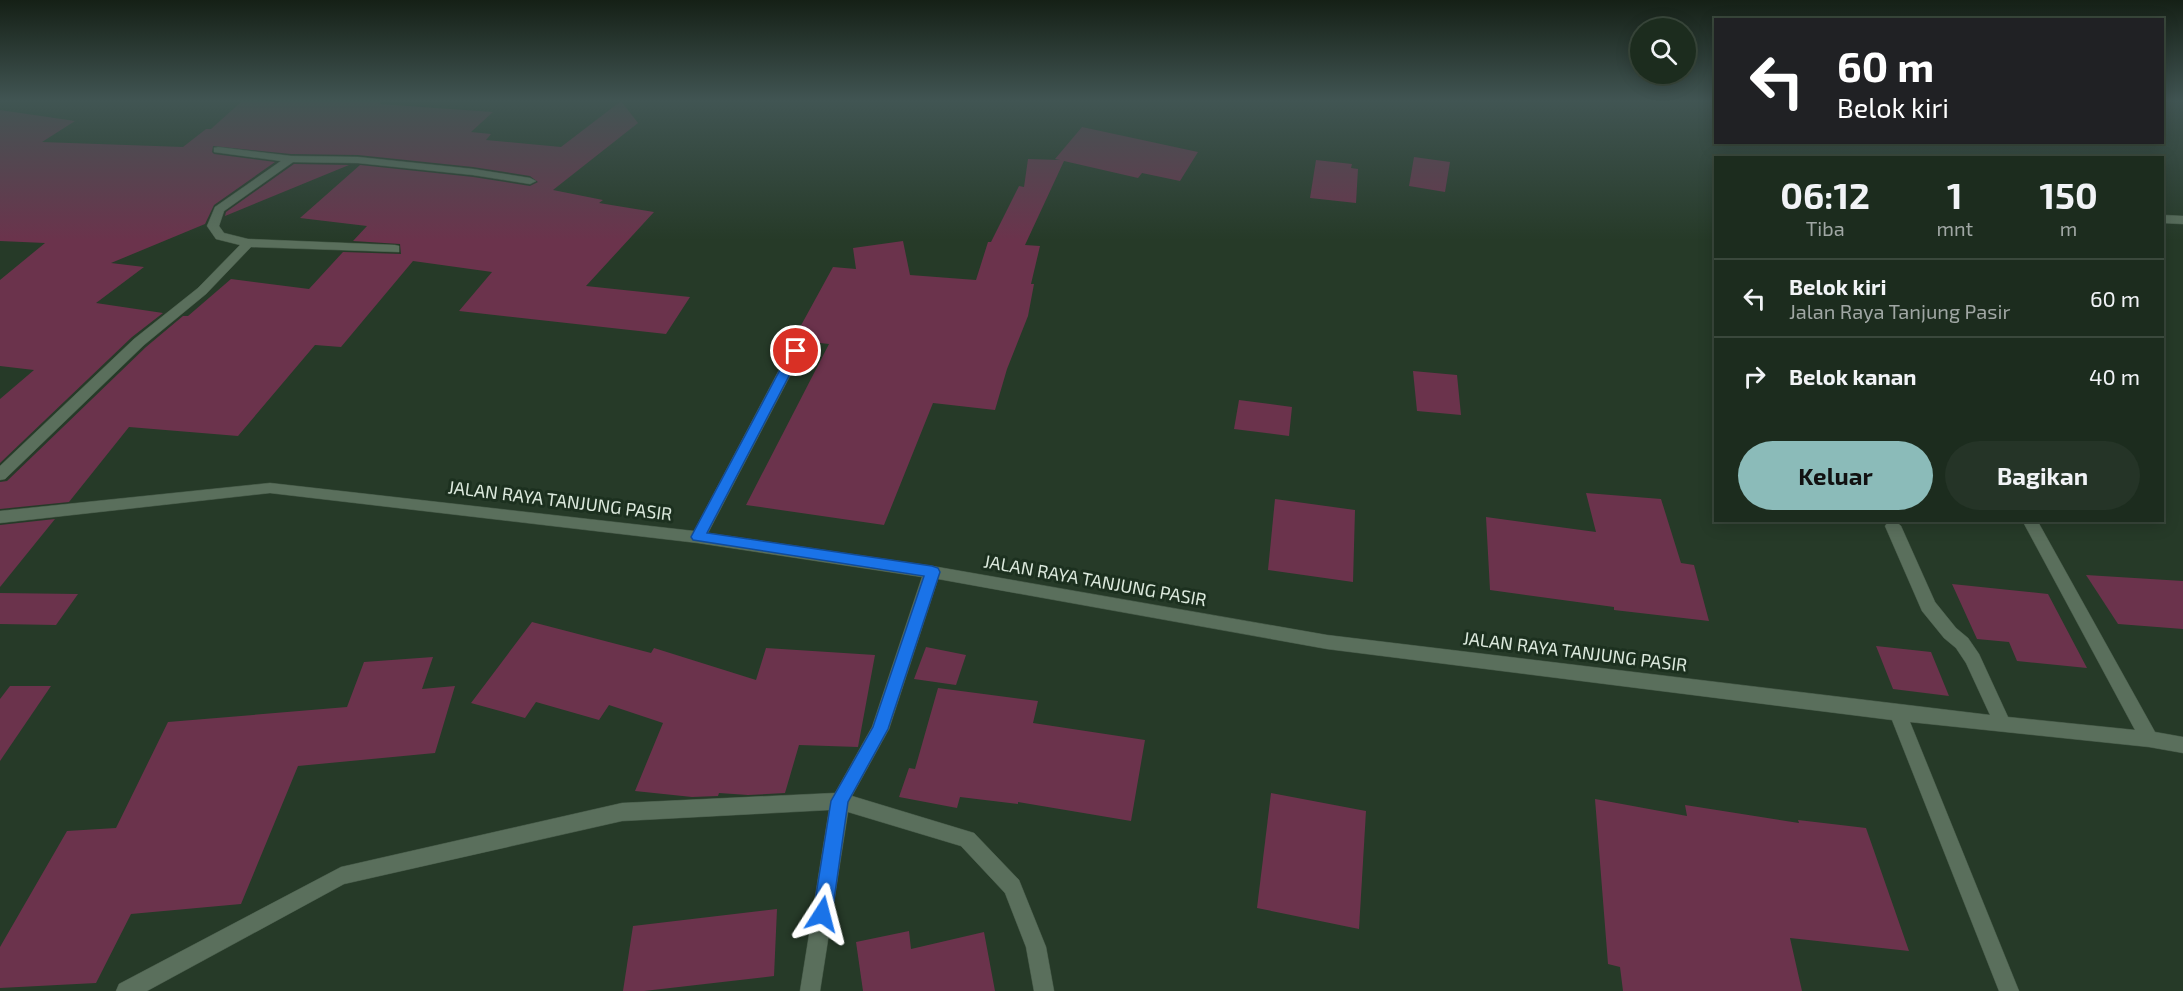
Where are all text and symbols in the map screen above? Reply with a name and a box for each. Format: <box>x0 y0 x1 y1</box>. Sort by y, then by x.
map controls <box>1630 18 1696 84</box>
button: search <box>1630 18 1696 84</box>
text: 60 m <box>1837 40 1934 90</box>
icon: left <box>1738 42 1816 120</box>
text: Belok kiri <box>1837 91 1949 123</box>
text: 06:12 <box>1780 173 1870 216</box>
text: 1 <box>1947 173 1963 216</box>
text: 150 <box>2039 173 2098 216</box>
text: Tiba <box>1806 216 1845 240</box>
text: mnt <box>1936 216 1973 240</box>
text: m <box>2060 216 2077 240</box>
text: Belok kiri <box>1789 273 1886 299</box>
icon: left <box>1738 282 1771 315</box>
text: 60 m <box>2090 285 2140 311</box>
text: Jalan Raya Tanjung Pasir <box>1789 299 2010 323</box>
pin <box>770 325 821 376</box>
icon: arrive <box>779 334 812 367</box>
icon: right <box>1738 360 1771 393</box>
text: Belok kanan <box>1789 363 1916 389</box>
text: 40 m <box>2089 363 2140 389</box>
button: Keluar <box>1738 441 1933 510</box>
button: Bagikan <box>1945 441 2140 510</box>
street label: JALAN RAYA TANJUNG PASIR <box>447 475 674 525</box>
street label: JALAN RAYA TANJUNG PASIR <box>982 550 1208 610</box>
street label: JALAN RAYA TANJUNG PASIR <box>1462 626 1689 676</box>
position arrow <box>790 882 854 946</box>

